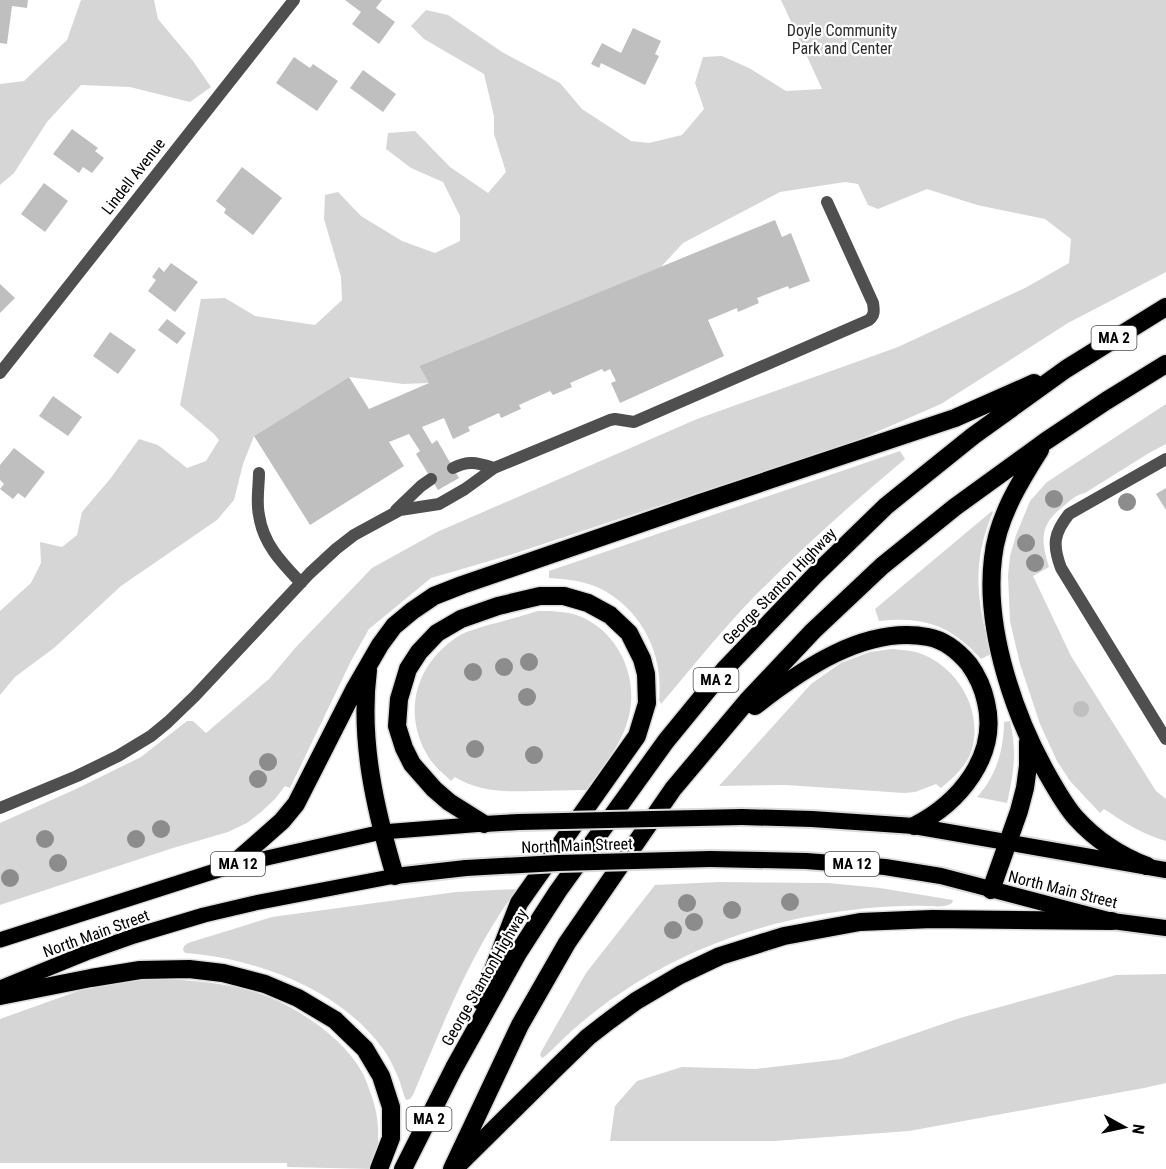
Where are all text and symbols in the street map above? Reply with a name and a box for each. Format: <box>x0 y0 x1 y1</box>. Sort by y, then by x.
park label: Doyle Community Park and Center <box>787 21 897 58</box>
street label: Lindell Avenue <box>98 134 169 218</box>
road number: MA 2 <box>1092 326 1136 350</box>
street label: George Stanton Highway <box>719 524 840 649</box>
road number: MA 2 <box>694 668 738 692</box>
street label: North Main Street <box>521 834 633 857</box>
road number: MA 12 <box>211 852 265 876</box>
road number: MA 12 <box>825 852 879 876</box>
street label: North Main Street <box>1006 867 1120 912</box>
street label: North Main Street <box>40 905 152 961</box>
street label: George Stanton Highway <box>437 905 532 1049</box>
north arrow <box>1094 1097 1154 1157</box>
road number: MA 2 <box>406 1107 452 1131</box>
text: N <box>1128 1123 1148 1135</box>

